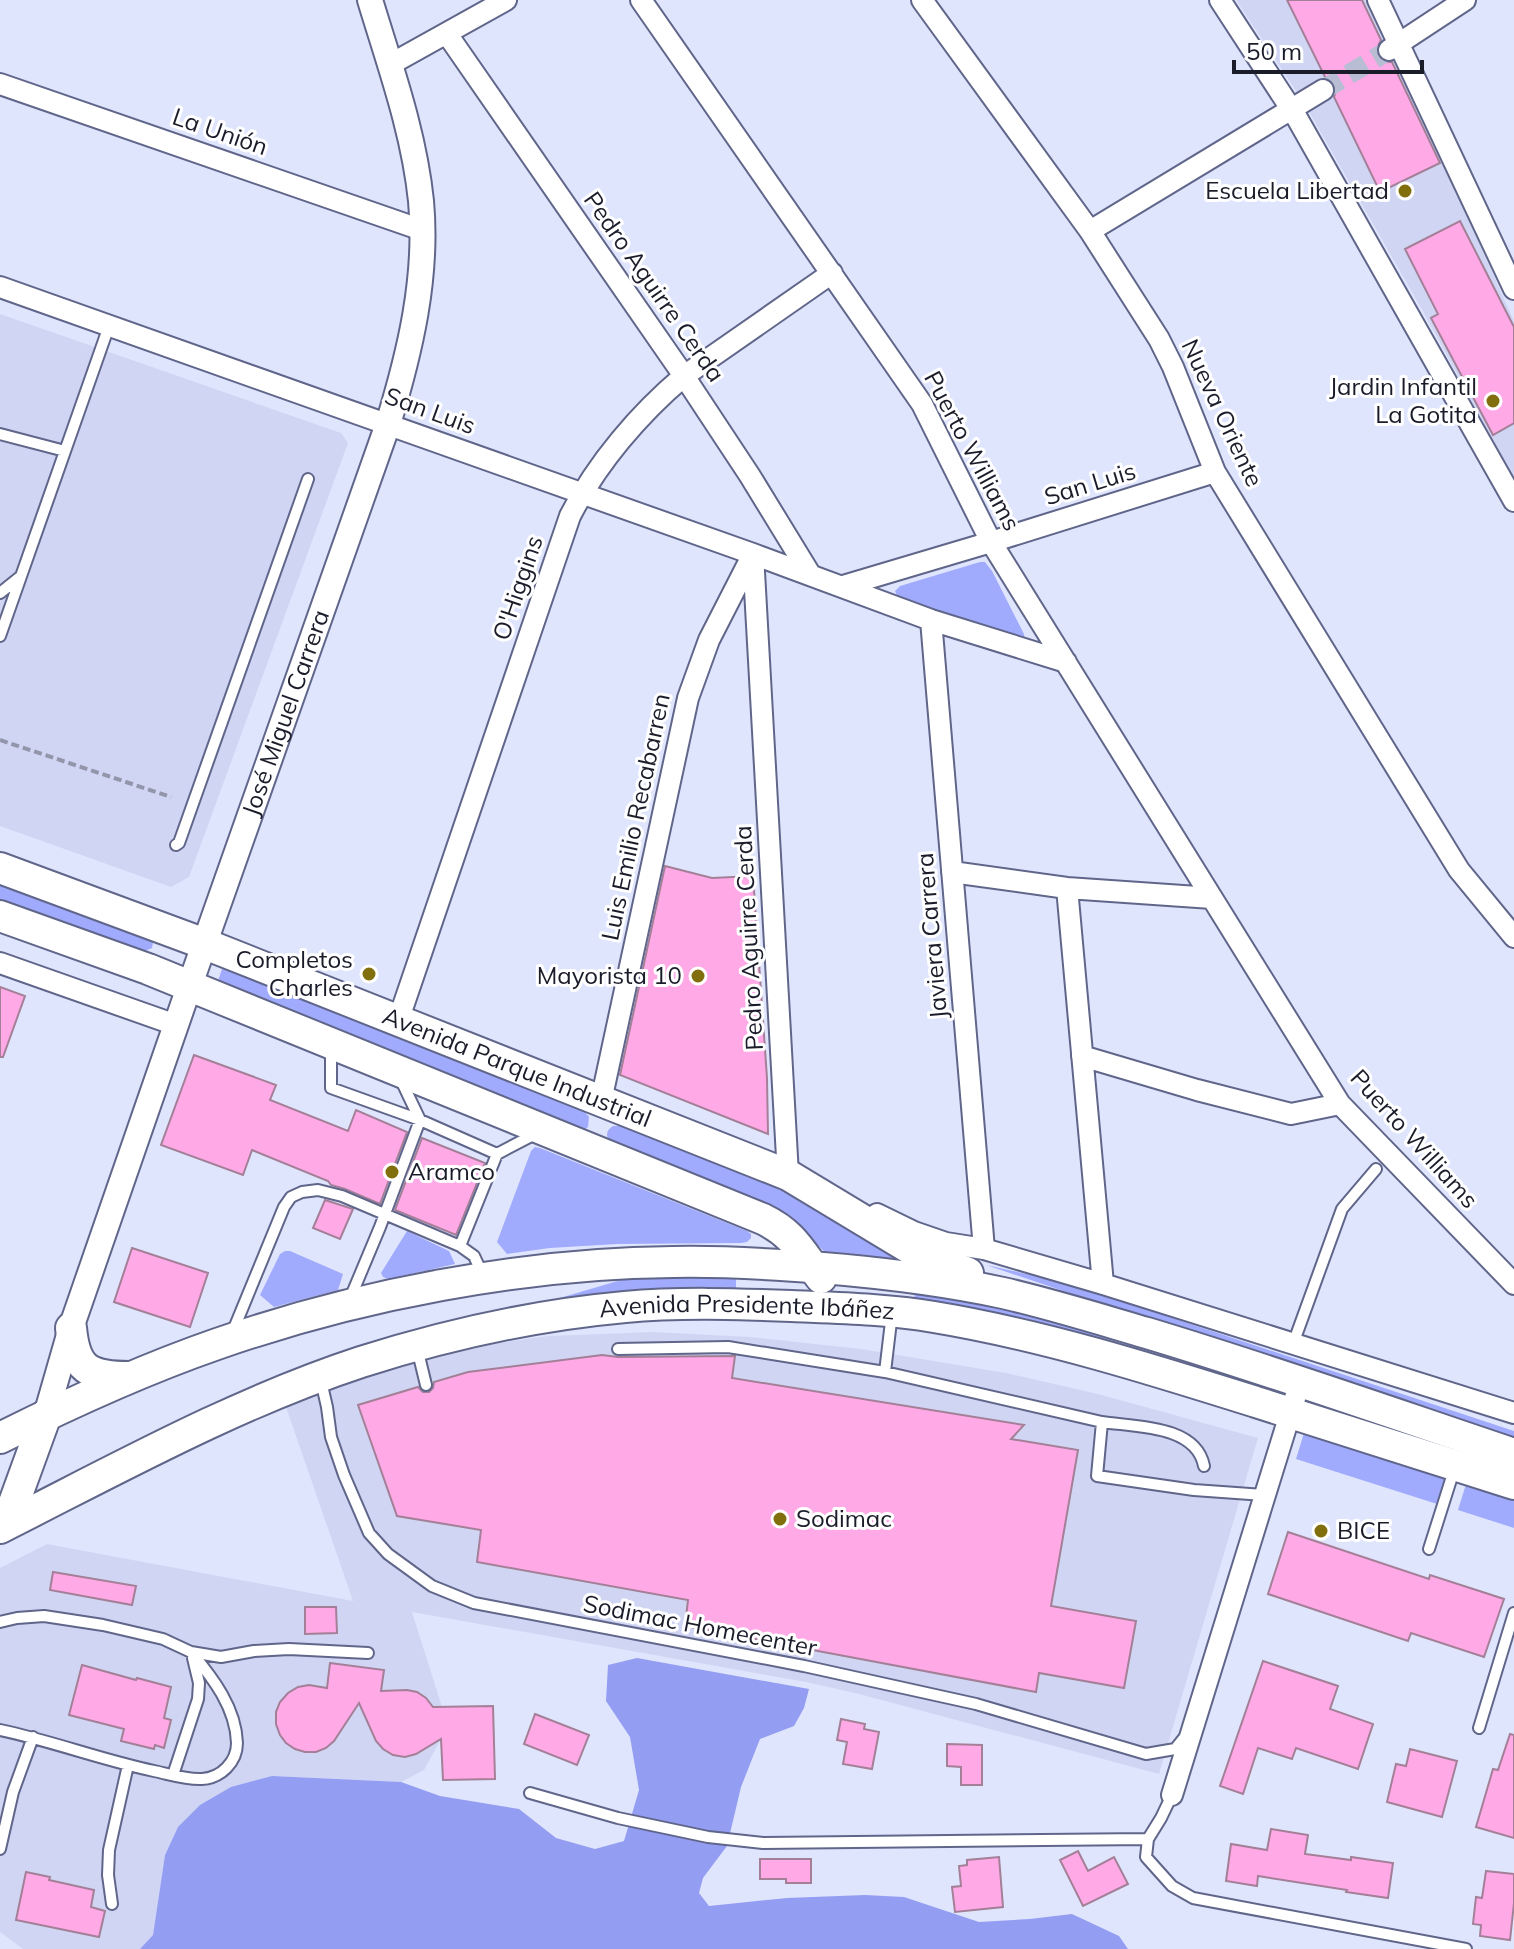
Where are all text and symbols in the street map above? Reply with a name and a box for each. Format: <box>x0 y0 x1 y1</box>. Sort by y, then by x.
scale bar <box>1234 24 1422 74</box>
text: 50 m <box>1246 36 1302 66</box>
street label: La Unión <box>169 101 272 161</box>
place label: Escuela Libertad <box>1205 175 1389 205</box>
marker: Escuela Libertad <box>1396 182 1414 200</box>
street label: Pedro Aguirre Cerda <box>578 186 732 387</box>
street label: Nueva Oriente <box>1176 334 1270 491</box>
street label: Puerto Williams <box>918 365 1028 536</box>
place label: Jardin Infantil La Gotita <box>1329 371 1477 429</box>
street label: San Luis <box>381 380 480 440</box>
marker: Jardin Infantil La Gotita <box>1484 392 1502 410</box>
street label: San Luis <box>1040 455 1139 511</box>
street label: O'Higgins <box>485 531 549 644</box>
street label: José Miguel Carrera <box>235 606 335 820</box>
street label: Luis Emilio Recabarren <box>594 691 676 943</box>
street label: Pedro Aguirre Cerda <box>727 825 769 1051</box>
street label: Javiera Carrera <box>909 852 953 1020</box>
place label: Completos Charles <box>236 944 353 1002</box>
place label: Mayorista 10 <box>537 960 682 990</box>
marker: Completos Charles <box>360 965 378 983</box>
marker: Mayorista 10 <box>689 967 707 985</box>
street label: Avenida Parque Industrial <box>378 1000 656 1133</box>
street label: Puerto Williams <box>1344 1063 1485 1214</box>
place label: Aramco <box>408 1156 495 1186</box>
marker: Aramco <box>383 1163 401 1181</box>
street label: Avenida Presidente Ibáñez <box>598 1288 896 1326</box>
place label: Sodimac <box>796 1503 892 1533</box>
marker: Sodimac <box>771 1510 789 1528</box>
place label: BICE <box>1337 1515 1390 1545</box>
marker: BICE <box>1312 1522 1330 1540</box>
street label: Sodimac Homecenter <box>581 1588 820 1662</box>

